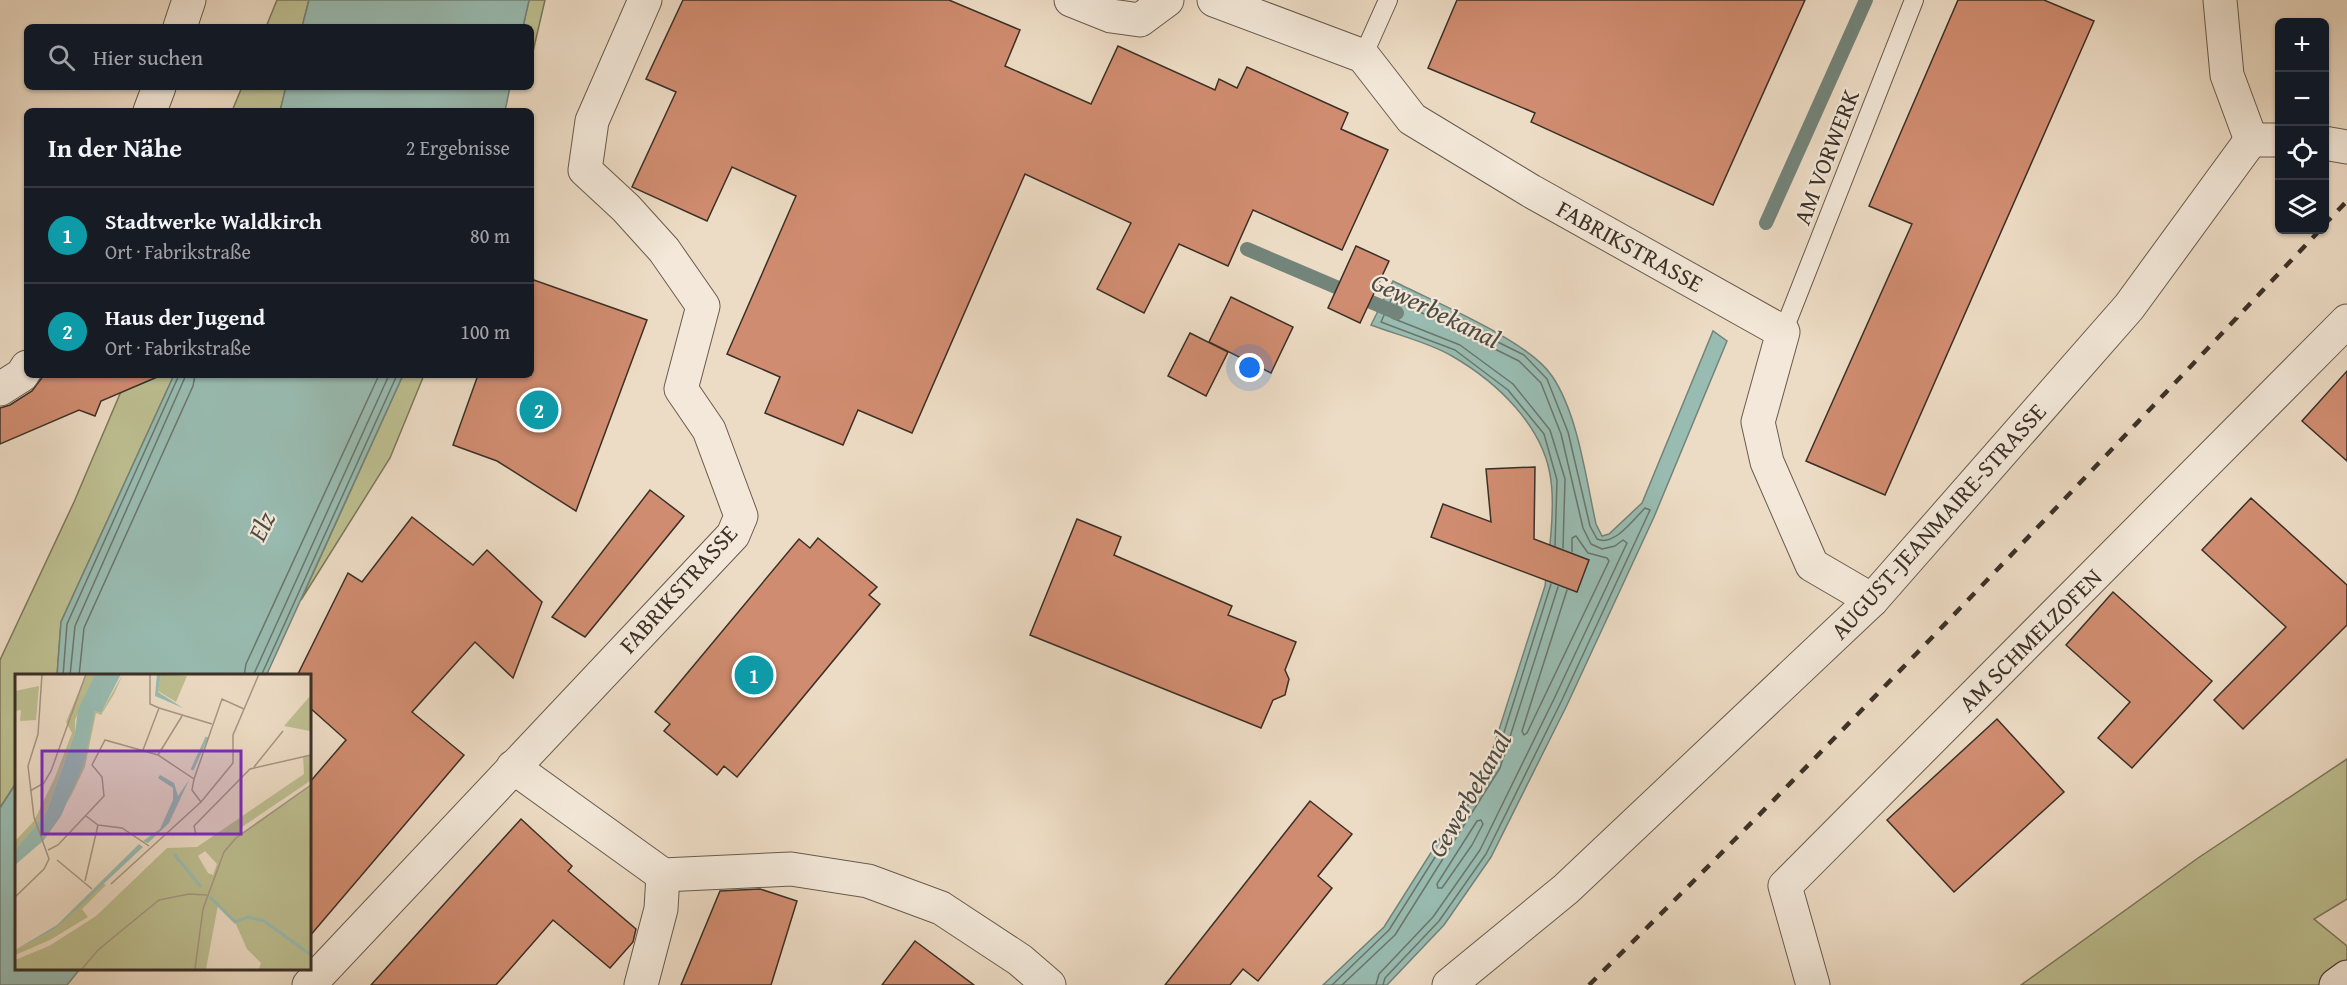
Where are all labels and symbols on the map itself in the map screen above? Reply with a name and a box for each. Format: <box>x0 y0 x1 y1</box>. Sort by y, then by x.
street label: AM VORWERK <box>1784 83 1868 230</box>
street label: FABRIKSTRASSE <box>1550 191 1710 301</box>
water label: Gewerbekanal <box>1365 262 1507 358</box>
your location <box>1235 353 1264 382</box>
pin: 2 <box>520 388 558 432</box>
street label: AUGUST-JEANMAIRE-STRASSE <box>1822 395 2054 647</box>
water label: Elz <box>237 505 285 548</box>
street label: FABRIKSTRASSE <box>611 517 745 661</box>
street label: AM SCHMELZOFEN <box>1950 560 2110 720</box>
pin: 1 <box>734 652 774 698</box>
inset map <box>15 674 310 970</box>
water label: Gewerbekanal <box>1417 724 1521 864</box>

